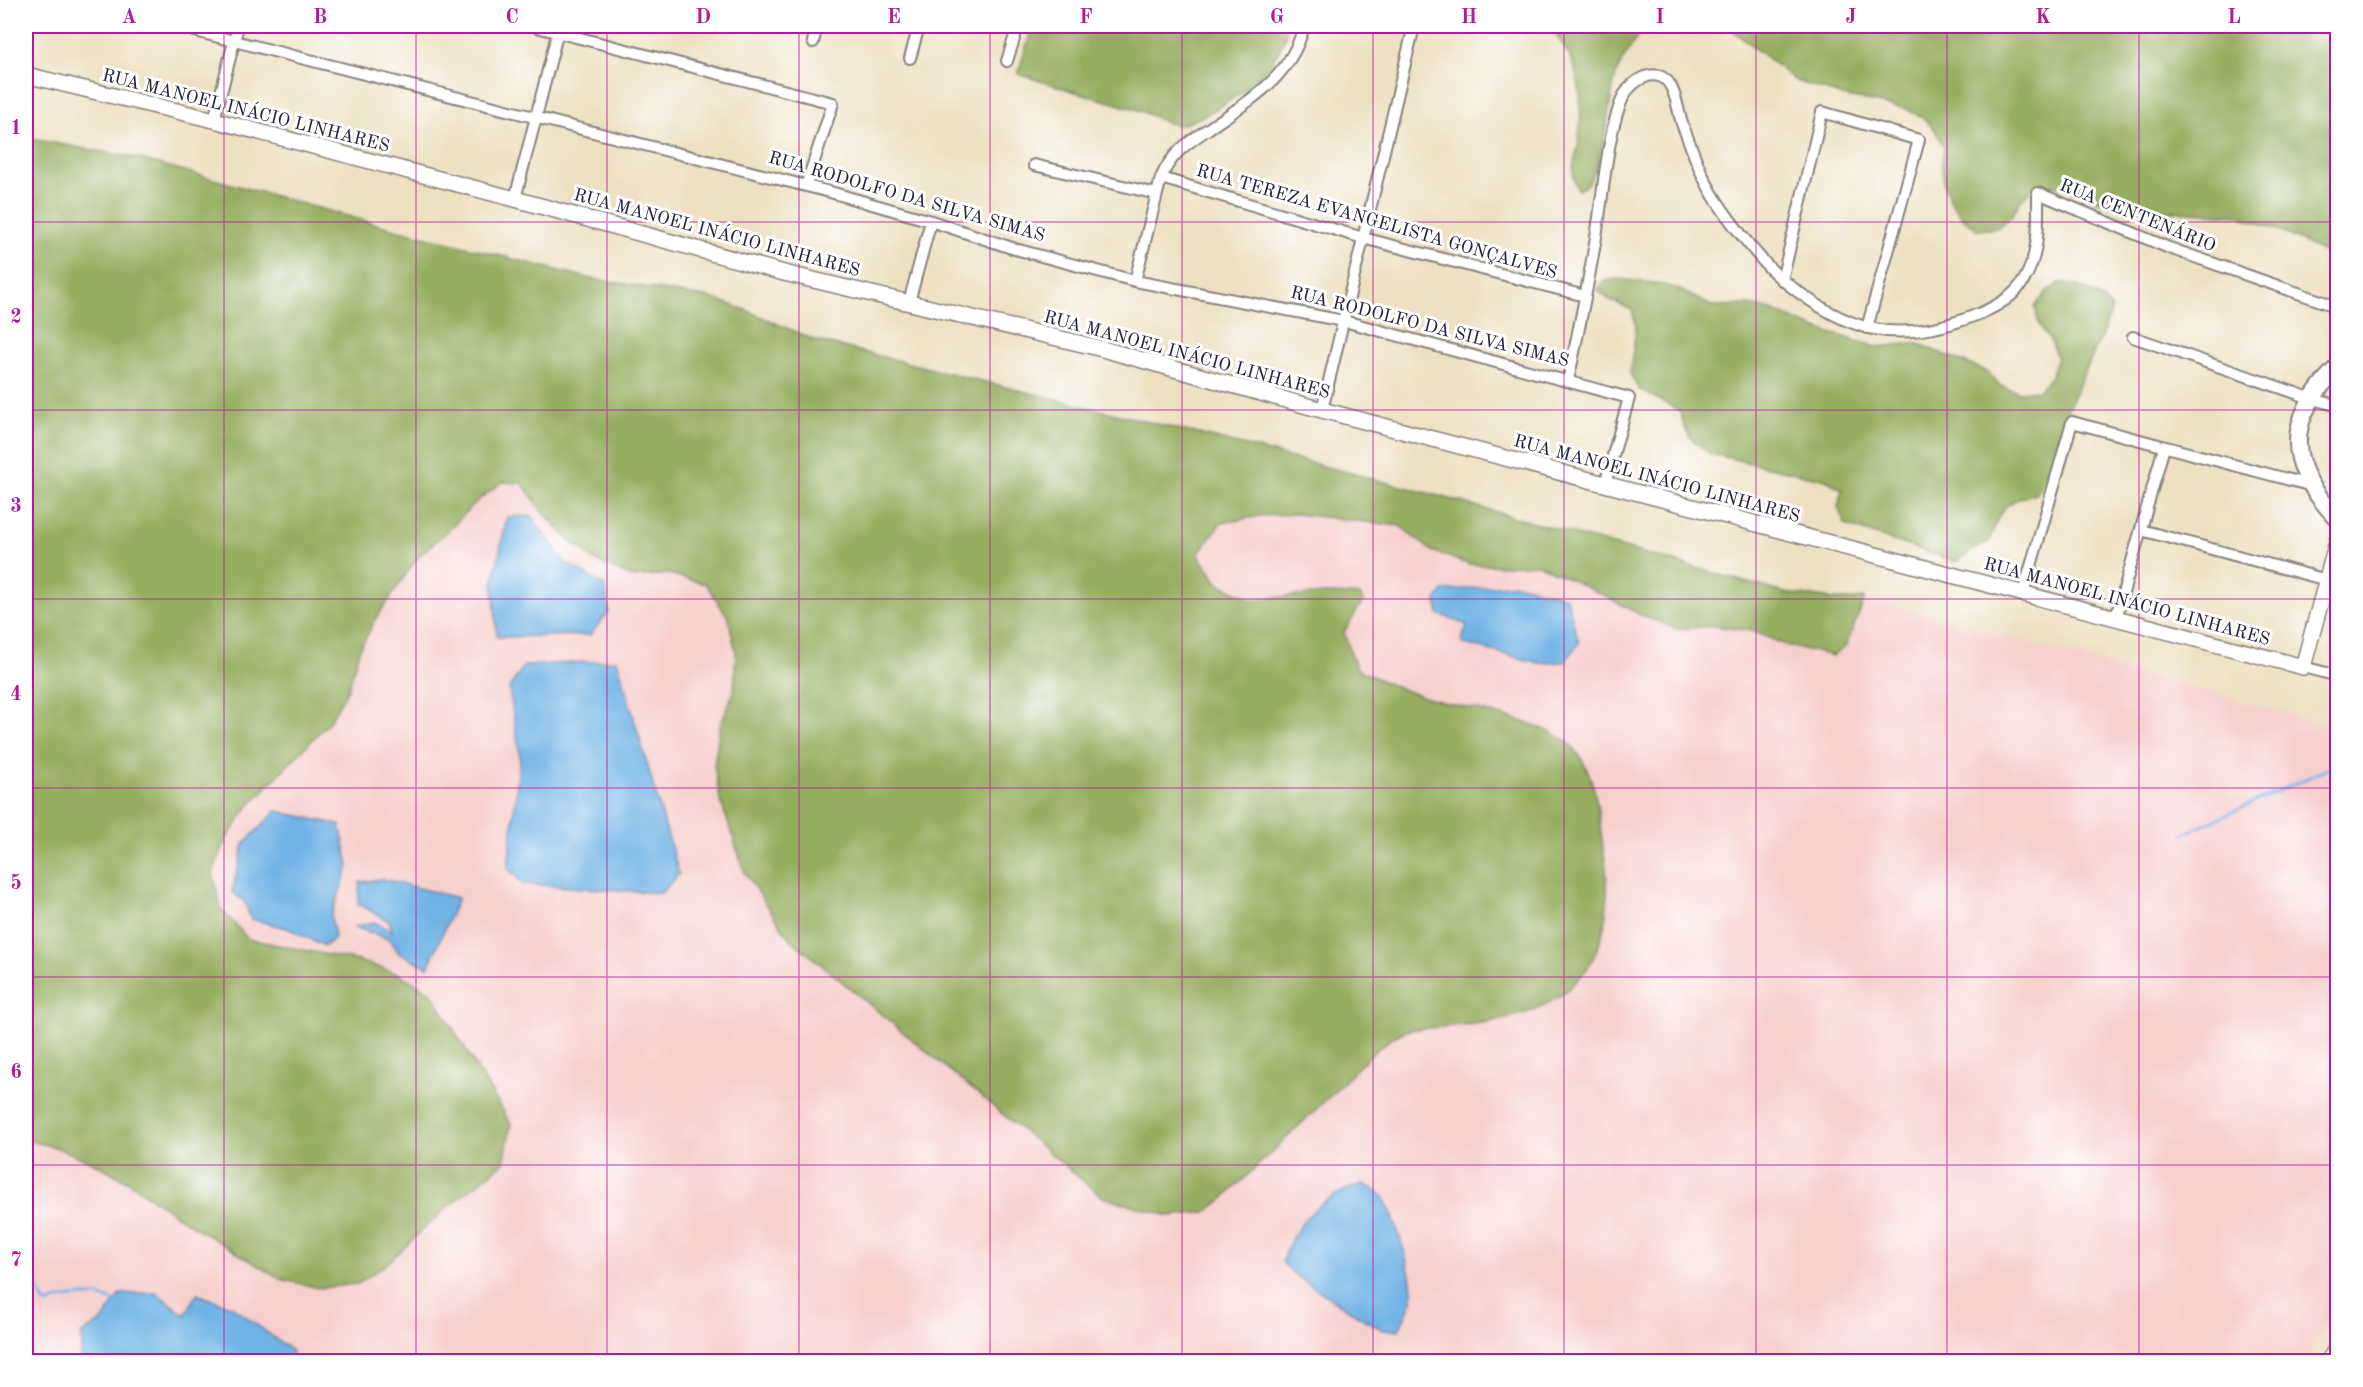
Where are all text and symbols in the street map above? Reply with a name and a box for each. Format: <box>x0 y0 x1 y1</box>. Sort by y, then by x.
text: A <box>121 8 137 28</box>
text: B <box>313 8 327 28</box>
text: C <box>505 8 519 28</box>
text: D <box>695 8 711 28</box>
text: E <box>887 8 901 28</box>
text: F <box>1079 8 1093 28</box>
text: G <box>1270 8 1284 28</box>
text: H <box>1461 8 1477 28</box>
text: I <box>1656 8 1664 28</box>
text: J <box>1846 8 1857 28</box>
text: K <box>2035 8 2051 28</box>
text: L <box>2227 8 2241 28</box>
street label: RUA MANOEL INÁCIO LINHARES <box>100 63 392 155</box>
text: 1 <box>10 119 22 139</box>
street label: RUA RODOLFO DA SILVA SIMAS <box>766 149 1047 245</box>
street label: RUA TEREZA EVANGELISTA GONÇALVES <box>1194 162 1559 282</box>
street label: RUA CENTENÁRIO <box>2057 173 2220 255</box>
street label: RUA MANOEL INÁCIO LINHARES <box>572 182 863 280</box>
street label: RUA RODOLFO DA SILVA SIMAS <box>1289 284 1571 370</box>
street label: RUA MANOEL INÁCIO LINHARES <box>1042 304 1333 402</box>
text: 2 <box>10 308 22 328</box>
street label: RUA MANOEL INÁCIO LINHARES <box>1512 428 1803 526</box>
text: 3 <box>10 497 22 517</box>
street label: RUA MANOEL INÁCIO LINHARES <box>1982 551 2273 649</box>
text: 4 <box>10 685 22 705</box>
text: 5 <box>10 873 22 894</box>
text: 6 <box>10 1063 22 1083</box>
text: 7 <box>10 1251 22 1271</box>

